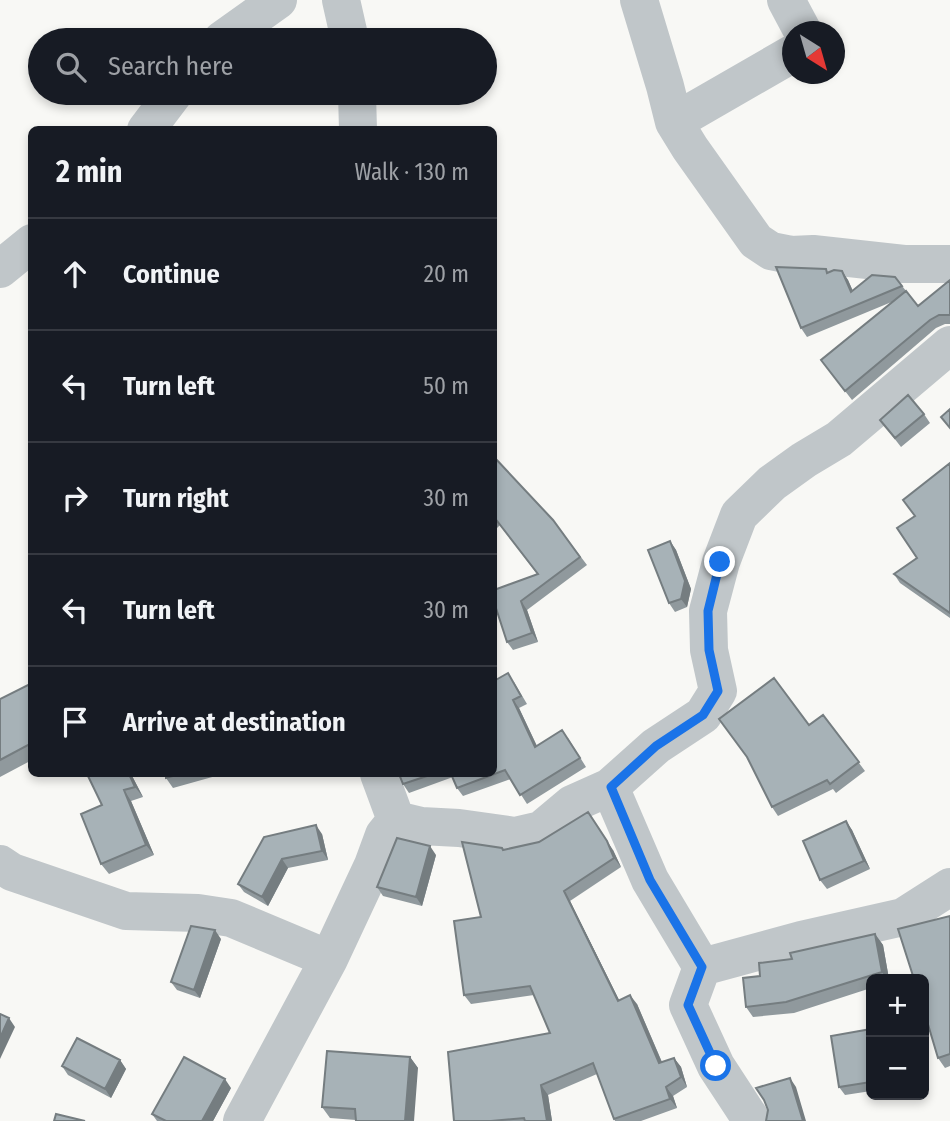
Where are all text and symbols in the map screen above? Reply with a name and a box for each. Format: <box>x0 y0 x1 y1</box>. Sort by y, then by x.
north arrow <box>782 21 845 84</box>
search box <box>28 28 497 105</box>
icon: search <box>52 48 90 86</box>
text: Search here <box>108 51 233 82</box>
text: 2 min <box>56 154 123 190</box>
text: Walk · 130 m <box>355 158 469 186</box>
icon: ahead <box>56 255 94 293</box>
text: Continue <box>123 259 220 290</box>
text: 20 m <box>424 260 469 288</box>
icon: left <box>56 367 94 405</box>
text: Turn left <box>123 371 215 402</box>
text: 50 m <box>423 372 469 400</box>
icon: right <box>56 479 94 517</box>
text: Turn right <box>123 483 229 514</box>
text: 30 m <box>424 484 469 512</box>
route end <box>704 546 735 577</box>
icon: left <box>56 591 94 629</box>
text: Turn left <box>123 595 215 626</box>
text: 30 m <box>424 596 469 624</box>
icon: arrive <box>56 703 94 741</box>
text: Arrive at destination <box>123 707 346 738</box>
map controls <box>866 974 929 1100</box>
button: + <box>866 974 929 1037</box>
button: − <box>866 1037 929 1100</box>
route start <box>700 1050 731 1081</box>

